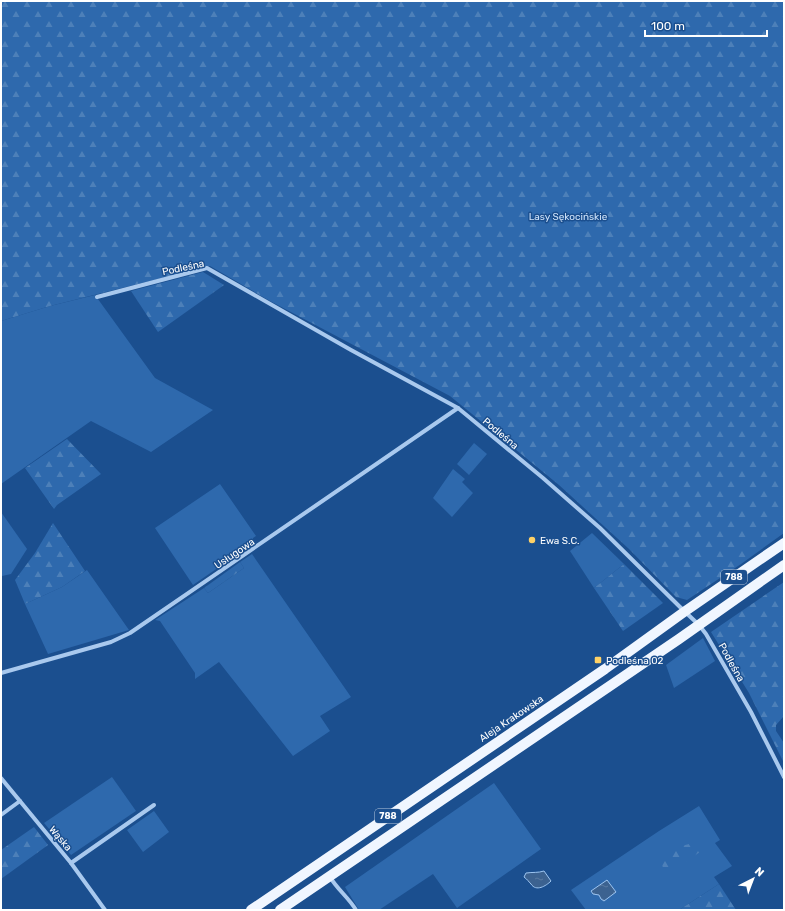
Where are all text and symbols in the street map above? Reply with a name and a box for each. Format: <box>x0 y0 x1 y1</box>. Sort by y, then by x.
scale bar <box>645 12 767 38</box>
text: 100 m <box>651 19 685 33</box>
park label: Lasy Sękocińskie <box>529 211 608 223</box>
street label: Podleśna <box>161 258 205 278</box>
street label: Podleśna <box>480 415 521 452</box>
marker: Ewa S.C. <box>527 535 537 545</box>
place label: Ewa S.C. <box>540 535 579 547</box>
street label: Usługowa <box>212 536 257 572</box>
road number: 788 <box>721 570 747 584</box>
street label: Podleśna <box>716 641 747 684</box>
marker: Podleśna 02 <box>593 655 603 665</box>
place label: Podleśna 02 <box>606 655 664 667</box>
street label: Aleja Krakowska <box>477 693 546 745</box>
road number: 788 <box>375 809 401 823</box>
street label: Wąska <box>46 824 74 854</box>
north arrow <box>733 859 773 899</box>
text: N <box>752 864 767 879</box>

